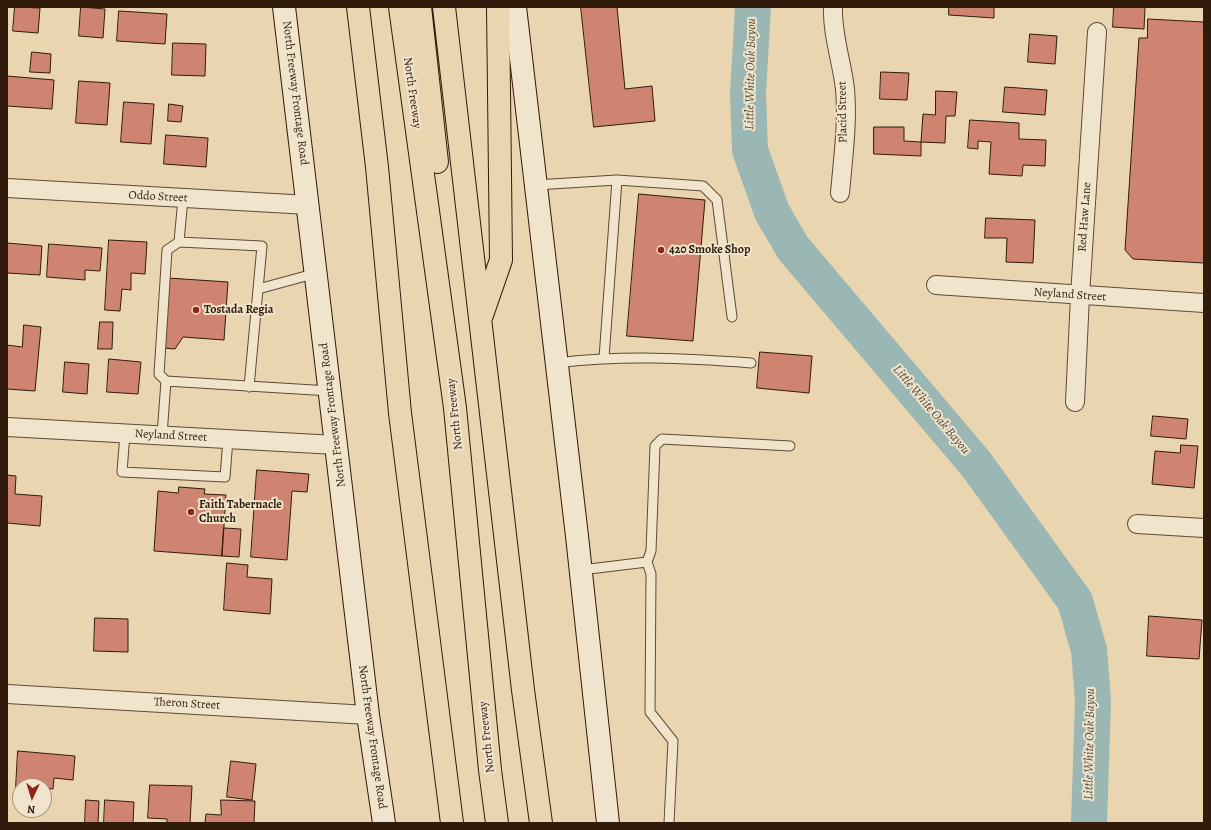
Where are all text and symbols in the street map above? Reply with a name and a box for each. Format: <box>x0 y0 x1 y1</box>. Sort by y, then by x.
water label: Little White Oak Bayou <box>742 18 760 130</box>
street label: North Freeway Frontage Road <box>279 20 311 166</box>
street label: North Freeway <box>400 56 424 130</box>
street label: Placid Street <box>835 81 851 143</box>
street label: Red Haw Lane <box>1075 182 1095 252</box>
street label: Oddo Street <box>128 188 188 206</box>
place label: 420 Smoke Shop <box>669 243 750 257</box>
marker: 420 Smoke Shop <box>656 245 666 255</box>
street label: Neyland Street <box>1033 285 1107 305</box>
place label: Tostada Regia <box>204 303 274 317</box>
marker: Tostada Regia <box>191 305 201 315</box>
street label: North Freeway Frontage Road <box>317 342 349 488</box>
water label: Little White Oak Bayou <box>889 362 973 458</box>
street label: North Freeway <box>444 378 466 450</box>
street label: Neyland Street <box>134 427 208 445</box>
place label: Faith Tabernacle Church <box>199 498 282 526</box>
marker: Faith Tabernacle Church <box>186 507 196 517</box>
street label: North Freeway Frontage Road <box>355 664 389 810</box>
water label: Little White Oak Bayou <box>1081 688 1099 800</box>
street label: Theron Street <box>154 695 220 713</box>
street label: North Freeway <box>476 701 498 773</box>
north arrow <box>12 778 52 818</box>
text: N <box>27 802 36 817</box>

